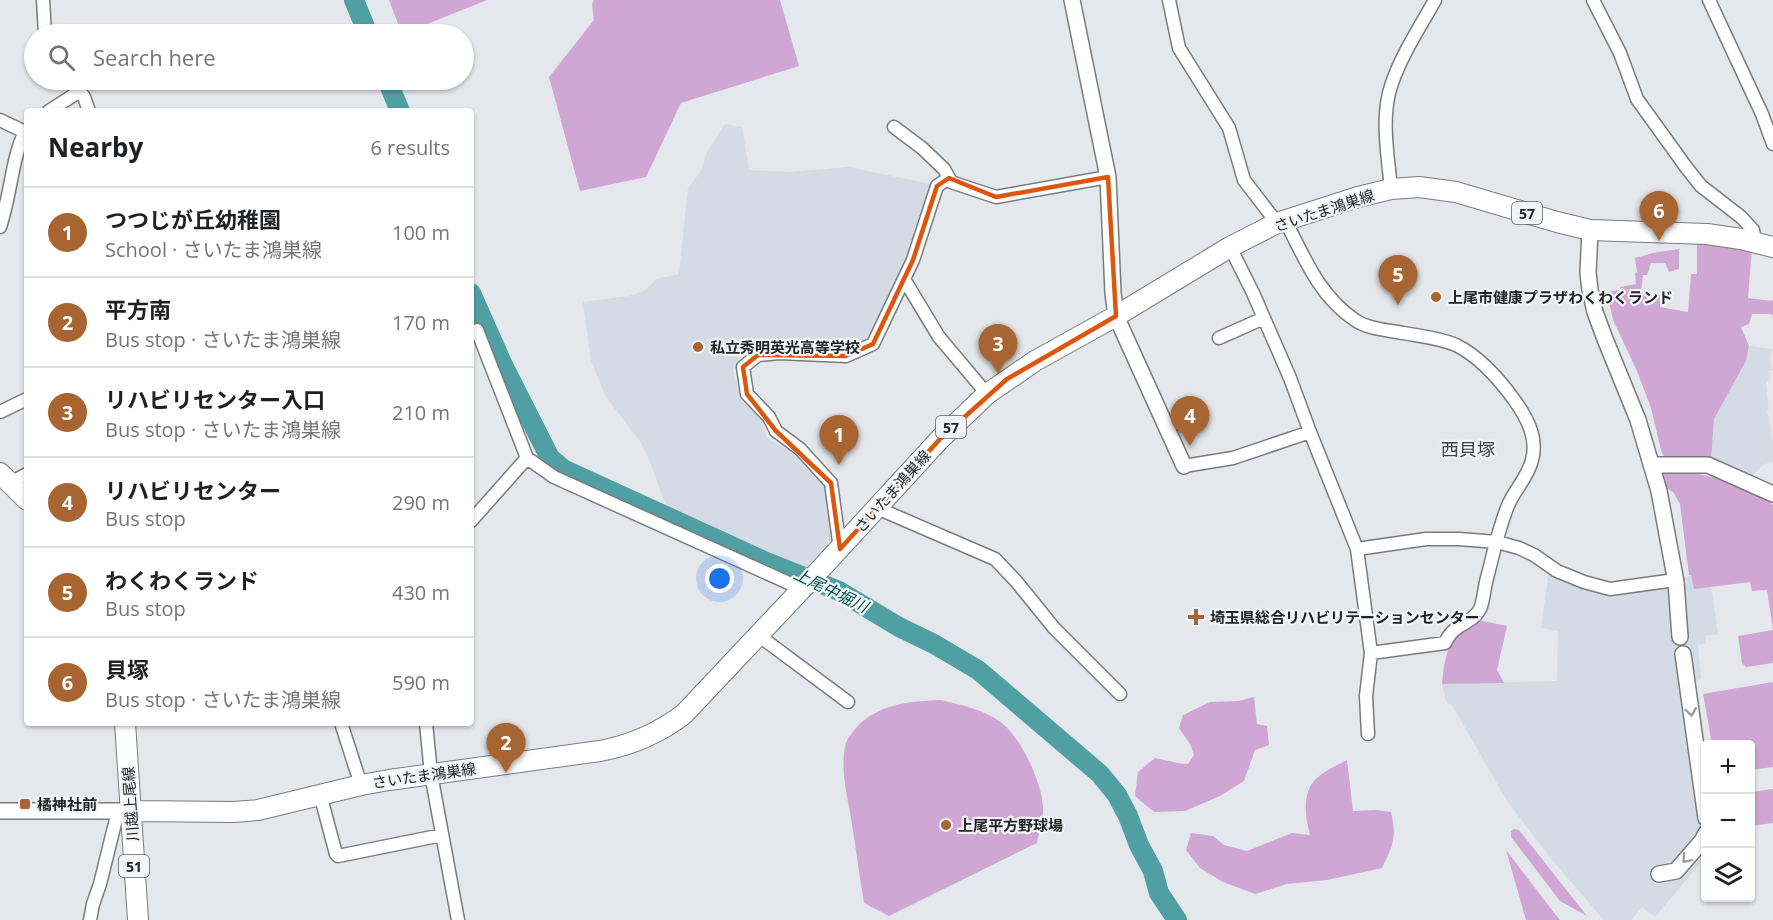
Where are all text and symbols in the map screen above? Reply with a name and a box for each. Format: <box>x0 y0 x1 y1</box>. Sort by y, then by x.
search box <box>24 24 474 90</box>
icon: search <box>45 41 78 74</box>
text: Search here <box>93 42 216 72</box>
text: Nearby <box>48 129 143 165</box>
text: 6 results <box>370 134 450 161</box>
street label: さいたま鴻巣線 <box>1271 184 1377 236</box>
pin: 6 <box>1640 192 1678 241</box>
road number: 57 <box>1512 202 1542 224</box>
text: つつじが丘幼稚園 <box>105 204 281 234</box>
text: 1 <box>62 219 73 246</box>
text: 100 m <box>392 219 450 246</box>
text: School · さいたま鴻巣線 <box>105 236 322 263</box>
pin: 5 <box>1378 256 1418 305</box>
place label: 上尾市健康プラザわくわくランド <box>1448 287 1673 307</box>
marker: 上尾市健康プラザわくわくランド <box>1429 290 1443 304</box>
text: 平方南 <box>105 294 171 324</box>
text: 2 <box>62 309 73 336</box>
text: 170 m <box>392 309 450 336</box>
pin: 3 <box>978 324 1018 374</box>
text: Bus stop · さいたま鴻巣線 <box>105 326 341 353</box>
place label: 私立秀明英光高等学校 <box>710 337 860 357</box>
marker: 私立秀明英光高等学校 <box>691 340 705 354</box>
text: リハビリセンター入口 <box>105 384 325 414</box>
pin: 4 <box>1170 396 1210 446</box>
text: 3 <box>62 399 73 426</box>
text: 210 m <box>392 399 450 426</box>
text: Bus stop · さいたま鴻巣線 <box>105 416 341 443</box>
pin: 1 <box>820 416 858 465</box>
road number: 57 <box>936 416 966 438</box>
district label: 西貝塚 <box>1441 437 1495 461</box>
street label: さいたま鴻巣線 <box>850 445 934 537</box>
text: リハビリセンター <box>105 475 281 505</box>
text: 4 <box>62 489 73 516</box>
text: 290 m <box>392 489 450 516</box>
text: Bus stop <box>105 505 186 532</box>
water label: 上尾中堀川 <box>790 563 874 618</box>
your location <box>705 564 734 593</box>
text: わくわくランド <box>105 565 259 595</box>
text: 5 <box>62 579 73 606</box>
text: 430 m <box>392 579 450 606</box>
text: Bus stop <box>105 595 186 622</box>
place label: 埼玉県総合リハビリテーションセンター <box>1210 607 1480 627</box>
marker: 埼玉県総合リハビリテーションセンター <box>1187 608 1205 626</box>
text: 貝塚 <box>105 654 149 684</box>
text: 6 <box>62 669 73 696</box>
text: 590 m <box>392 669 450 696</box>
text: Bus stop · さいたま鴻巣線 <box>105 686 341 713</box>
one-way arrow <box>1684 707 1696 717</box>
pin: 2 <box>486 724 526 773</box>
map controls <box>1701 740 1755 902</box>
button: + <box>1701 740 1755 794</box>
street label: さいたま鴻巣線 <box>371 758 477 792</box>
street label: 川越上尾線 <box>117 766 143 842</box>
place label: 橘神社前 <box>37 794 97 814</box>
button: − <box>1701 794 1755 848</box>
marker: 橘神社前 <box>18 797 32 811</box>
place label: 上尾平方野球場 <box>958 815 1063 835</box>
marker: 上尾平方野球場 <box>939 818 953 832</box>
button: layers <box>1701 848 1755 902</box>
one-way arrow <box>1682 852 1693 863</box>
road number: 51 <box>119 855 149 877</box>

